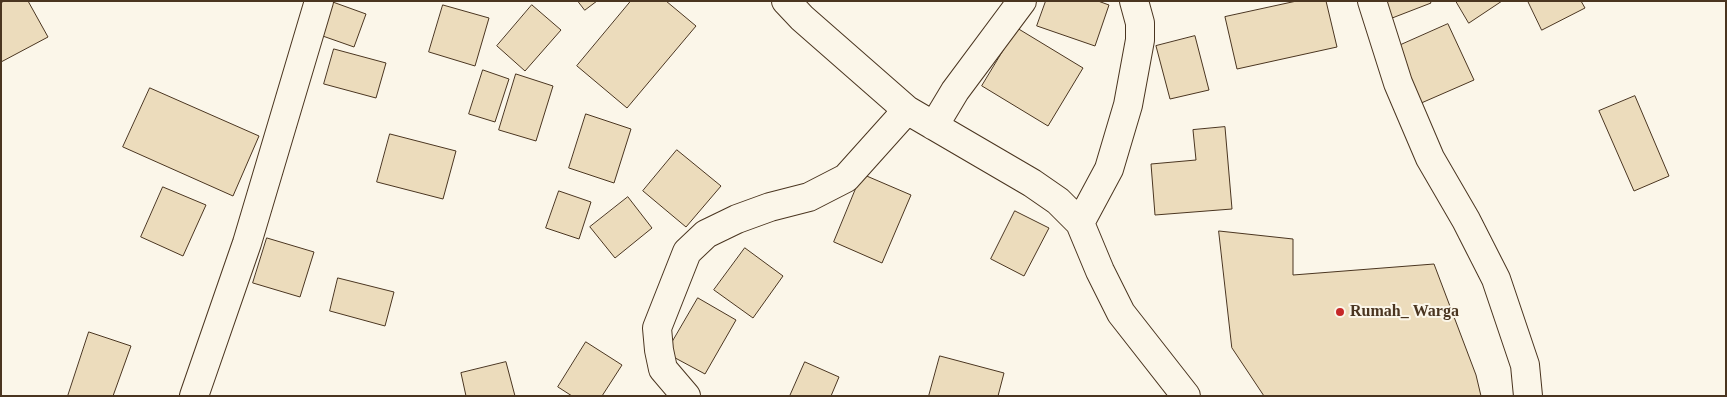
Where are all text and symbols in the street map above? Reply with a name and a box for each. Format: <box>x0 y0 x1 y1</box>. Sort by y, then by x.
place label: Rumah_ Warga <box>1350 302 1459 322</box>
marker: Rumah_ Warga <box>1334 306 1346 318</box>

